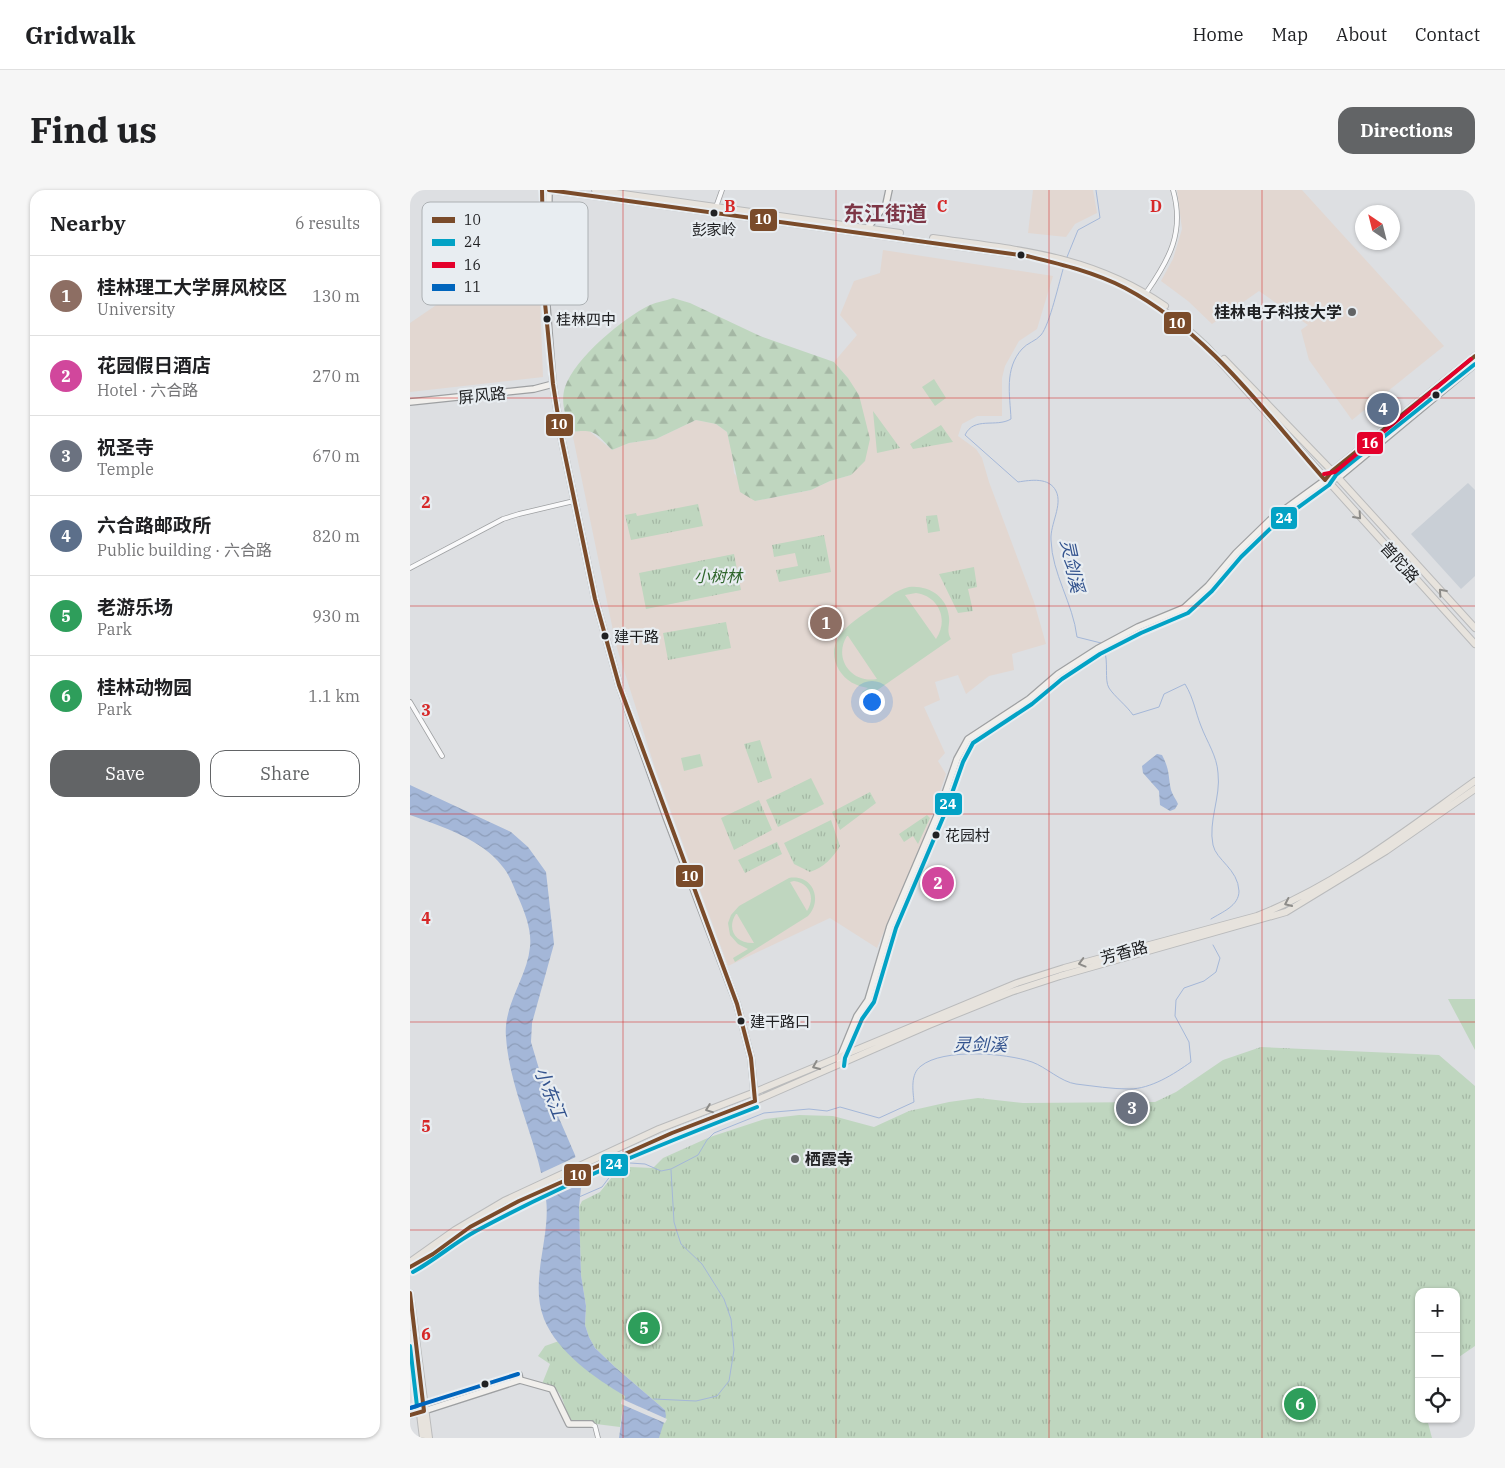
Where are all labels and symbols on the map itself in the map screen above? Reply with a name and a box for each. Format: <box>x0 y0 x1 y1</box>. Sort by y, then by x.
text: B <box>724 196 736 216</box>
text: C <box>937 196 947 216</box>
text: D <box>1150 196 1162 216</box>
district label: 东江街道 <box>843 199 927 227</box>
legend <box>422 202 588 305</box>
north arrow <box>1355 205 1400 250</box>
marker: 彭家岭 <box>709 208 719 218</box>
line badge: 10 <box>749 208 778 232</box>
text: 10 <box>755 210 771 228</box>
text: 10 <box>464 211 481 229</box>
place label: 彭家岭 <box>691 220 737 239</box>
text: 24 <box>464 233 481 251</box>
unlabelled marker <box>1016 250 1026 260</box>
text: 16 <box>464 256 481 274</box>
text: 11 <box>464 278 481 296</box>
place label: 桂林电子科技大学 <box>1214 302 1342 322</box>
marker: 桂林电子科技大学 <box>1346 306 1358 318</box>
place label: 桂林四中 <box>556 310 616 329</box>
line badge: 10 <box>1163 311 1192 335</box>
marker: 桂林四中 <box>542 314 552 324</box>
text: 10 <box>1169 314 1185 332</box>
street label: 屏风路 <box>457 383 507 407</box>
pin: 4 <box>1367 390 1399 428</box>
unlabelled marker <box>1431 390 1441 400</box>
line badge: 10 <box>545 413 574 437</box>
text: 10 <box>551 415 567 433</box>
line badge: 16 <box>1356 431 1384 455</box>
text: 16 <box>1362 434 1378 452</box>
text: 2 <box>421 492 431 512</box>
line badge: 24 <box>1270 506 1298 530</box>
text: 24 <box>1276 509 1292 527</box>
one-way arrow <box>1352 510 1361 519</box>
water label: 灵剑溪 <box>1056 537 1090 597</box>
street label: 普陀路 <box>1377 537 1423 587</box>
park label: 小树林 <box>694 566 744 586</box>
one-way arrow <box>1439 589 1448 598</box>
pin: 1 <box>810 604 842 642</box>
place label: 建干路 <box>614 627 659 646</box>
marker: 建干路 <box>600 631 610 641</box>
your location <box>859 689 885 715</box>
text: 3 <box>421 700 431 720</box>
line badge: 24 <box>934 792 963 816</box>
text: 24 <box>940 795 956 813</box>
place label: 花园村 <box>945 826 990 845</box>
marker: 花园村 <box>931 830 941 840</box>
line badge: 10 <box>675 864 704 888</box>
pin: 2 <box>922 864 954 902</box>
text: 10 <box>682 867 698 885</box>
one-way arrow <box>1284 897 1293 908</box>
text: 4 <box>421 908 431 928</box>
street label: 芳香路 <box>1098 936 1150 968</box>
one-way arrow <box>1077 957 1086 968</box>
place label: 建干路口 <box>750 1012 810 1031</box>
marker: 建干路口 <box>736 1016 746 1026</box>
water label: 灵剑溪 <box>953 1033 1009 1056</box>
one-way arrow <box>812 1059 821 1070</box>
water label: 小东江 <box>530 1063 572 1124</box>
pin: 3 <box>1116 1089 1148 1127</box>
one-way arrow <box>705 1103 714 1113</box>
text: 5 <box>421 1116 431 1136</box>
place label: 栖霞寺 <box>805 1149 853 1169</box>
line badge: 24 <box>600 1153 629 1177</box>
marker: 栖霞寺 <box>789 1153 801 1165</box>
text: 24 <box>606 1155 622 1173</box>
line badge: 10 <box>563 1163 592 1187</box>
text: 10 <box>570 1166 586 1184</box>
pin: 5 <box>628 1309 660 1347</box>
text: 6 <box>421 1324 431 1344</box>
unlabelled marker <box>480 1379 490 1389</box>
pin: 6 <box>1284 1385 1316 1423</box>

